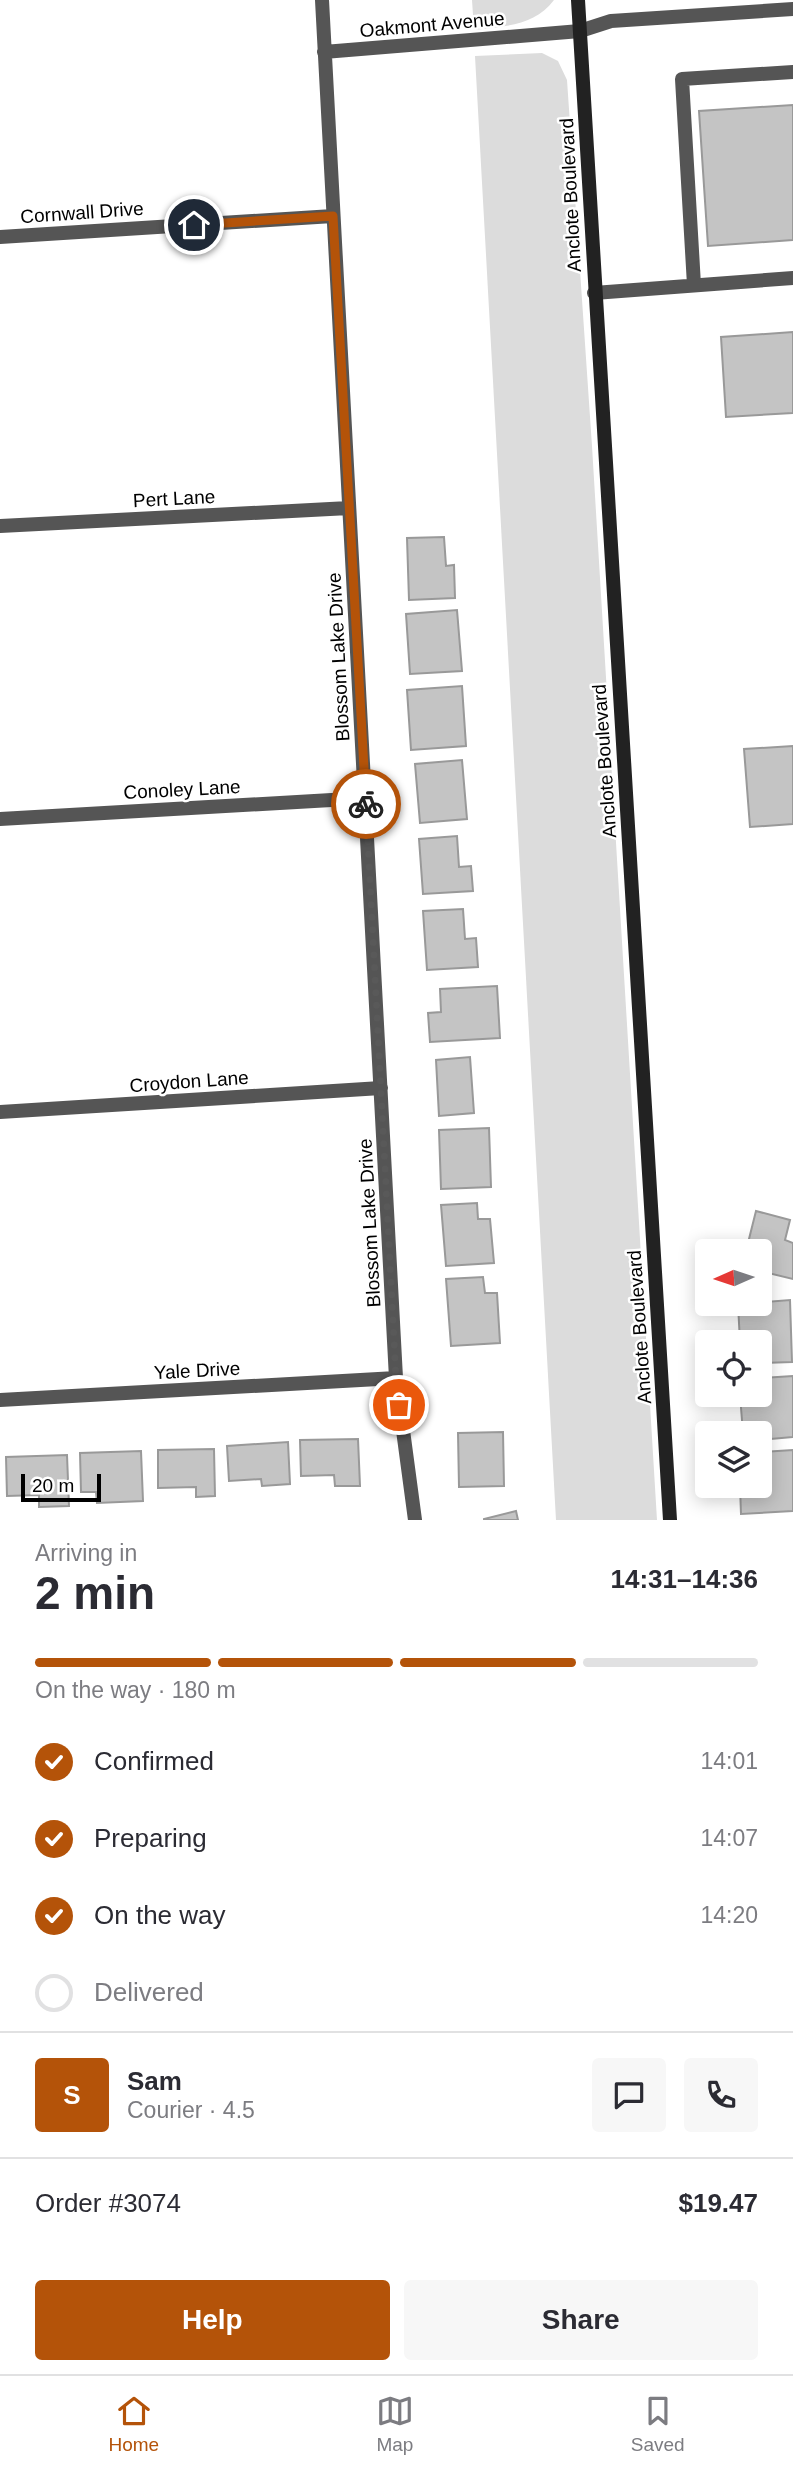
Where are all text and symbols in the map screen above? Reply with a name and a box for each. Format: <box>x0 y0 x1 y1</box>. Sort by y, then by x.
street label: Oakmont Avenue <box>359 8 505 41</box>
street label: Anclote Boulevard <box>556 117 585 273</box>
pin <box>164 195 224 255</box>
street label: Cornwall Drive <box>20 198 144 227</box>
icon: home <box>175 206 213 244</box>
street label: Pert Lane <box>132 486 216 511</box>
street label: Blossom Lake Drive <box>324 572 353 742</box>
street label: Anclote Boulevard <box>589 683 620 839</box>
courier <box>331 769 401 839</box>
street label: Conoley Lane <box>123 776 241 803</box>
icon: bike <box>347 785 385 823</box>
street label: Croydon Lane <box>129 1067 249 1096</box>
street label: Blossom Lake Drive <box>355 1138 384 1308</box>
north arrow <box>695 1239 772 1316</box>
map controls <box>695 1239 772 1498</box>
street label: Anclote Boulevard <box>624 1249 655 1405</box>
button: locate <box>695 1330 772 1407</box>
street label: Yale Drive <box>153 1358 241 1383</box>
pin <box>369 1375 429 1435</box>
icon: bag <box>380 1386 418 1424</box>
button: layers <box>695 1421 772 1498</box>
scale bar <box>21 1471 102 1503</box>
text: 20 m <box>32 1475 74 1496</box>
text: Arriving in <box>35 1540 137 1566</box>
text: 14:31–14:36 <box>611 1564 758 1594</box>
text: 2 min <box>35 1567 155 1619</box>
text: On the way · 180 m <box>35 1677 236 1703</box>
icon: check <box>35 1743 73 1781</box>
text: Confirmed <box>94 1746 214 1776</box>
text: 14:01 <box>700 1748 758 1774</box>
icon: check <box>35 1820 73 1858</box>
text: Preparing <box>94 1823 207 1853</box>
text: 14:07 <box>700 1825 758 1851</box>
icon: check <box>35 1897 73 1935</box>
text: On the way <box>94 1900 226 1930</box>
text: 14:20 <box>700 1902 758 1928</box>
text: Delivered <box>94 1977 204 2007</box>
button: chat <box>592 2058 666 2132</box>
button: phone <box>684 2058 758 2132</box>
text: Sam <box>127 2066 182 2096</box>
text: S <box>63 2080 81 2110</box>
text: Courier · 4.5 <box>127 2097 255 2123</box>
text: Order #3074 <box>35 2188 181 2218</box>
text: $19.47 <box>678 2188 758 2218</box>
button: Help <box>35 2280 390 2360</box>
button: Share <box>404 2280 758 2360</box>
tab: Home <box>108 2392 159 2456</box>
tab: Map <box>376 2392 414 2456</box>
tab: Saved <box>631 2392 685 2456</box>

